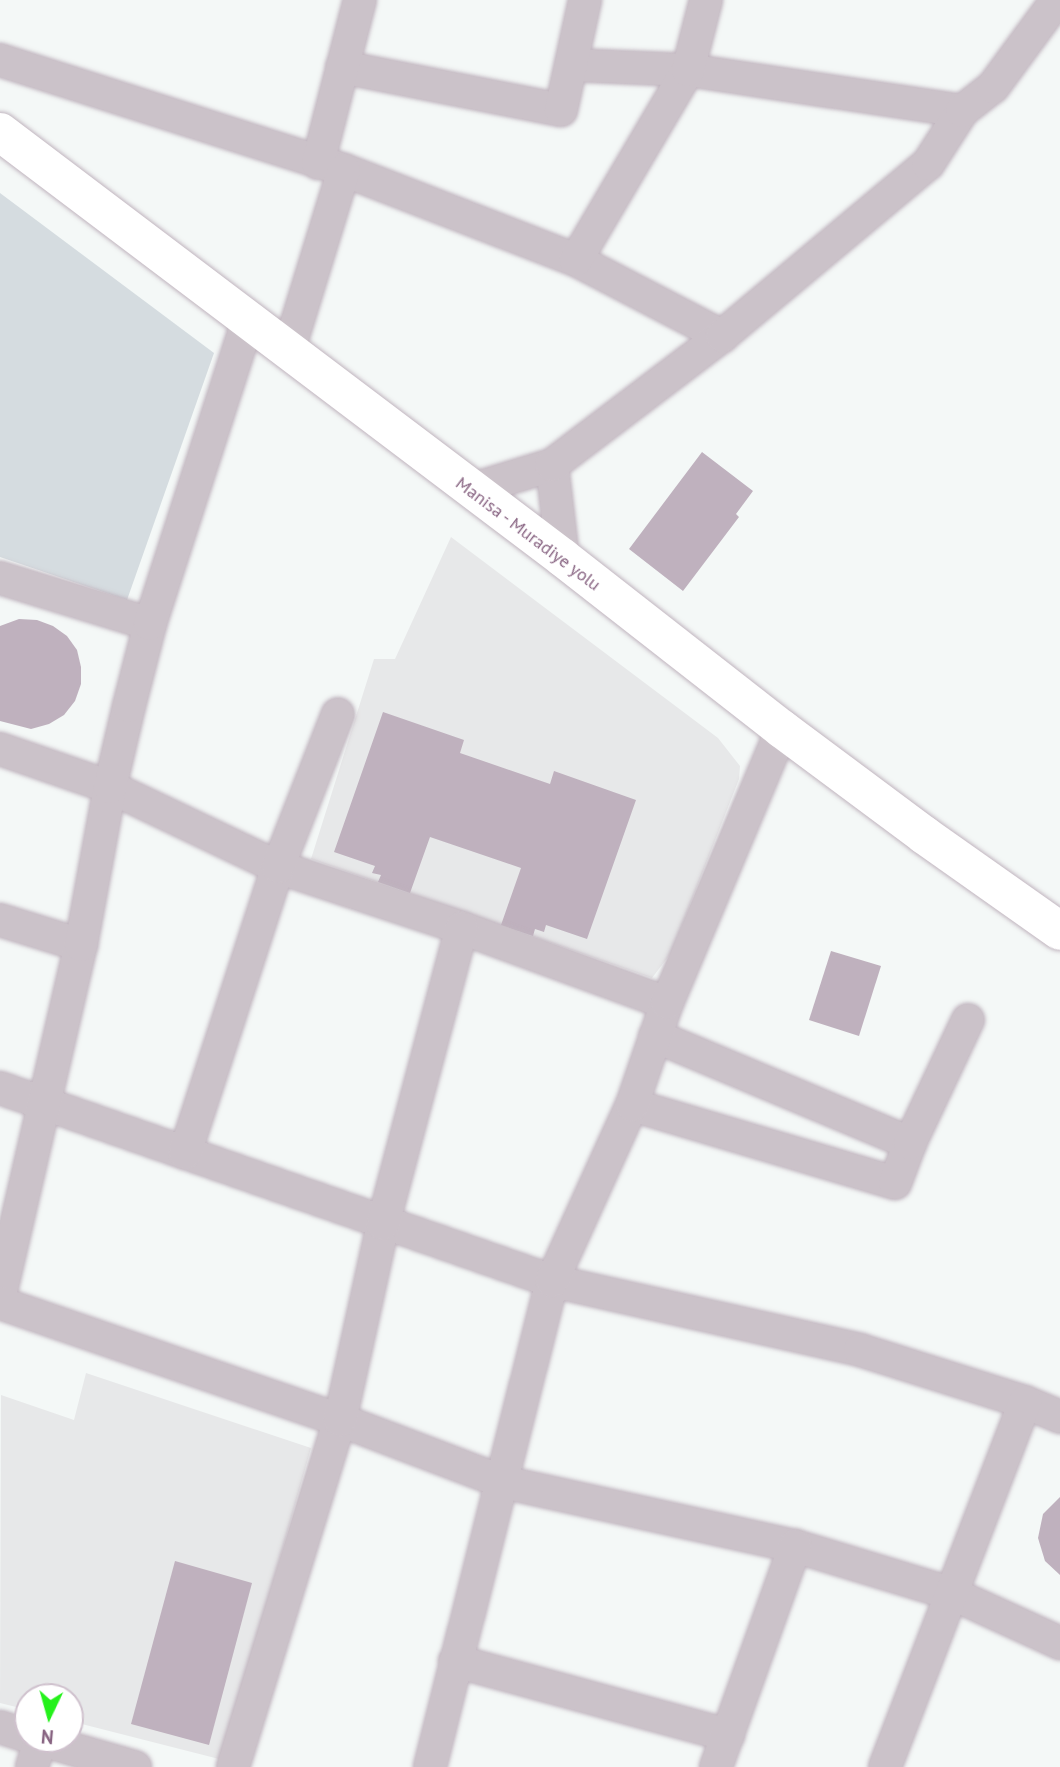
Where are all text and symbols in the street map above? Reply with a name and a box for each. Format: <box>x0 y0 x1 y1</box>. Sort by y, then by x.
street label: Manisa - Muradiye yolu <box>450 472 606 596</box>
north arrow <box>14 1683 84 1753</box>
text: N <box>40 1724 55 1749</box>

